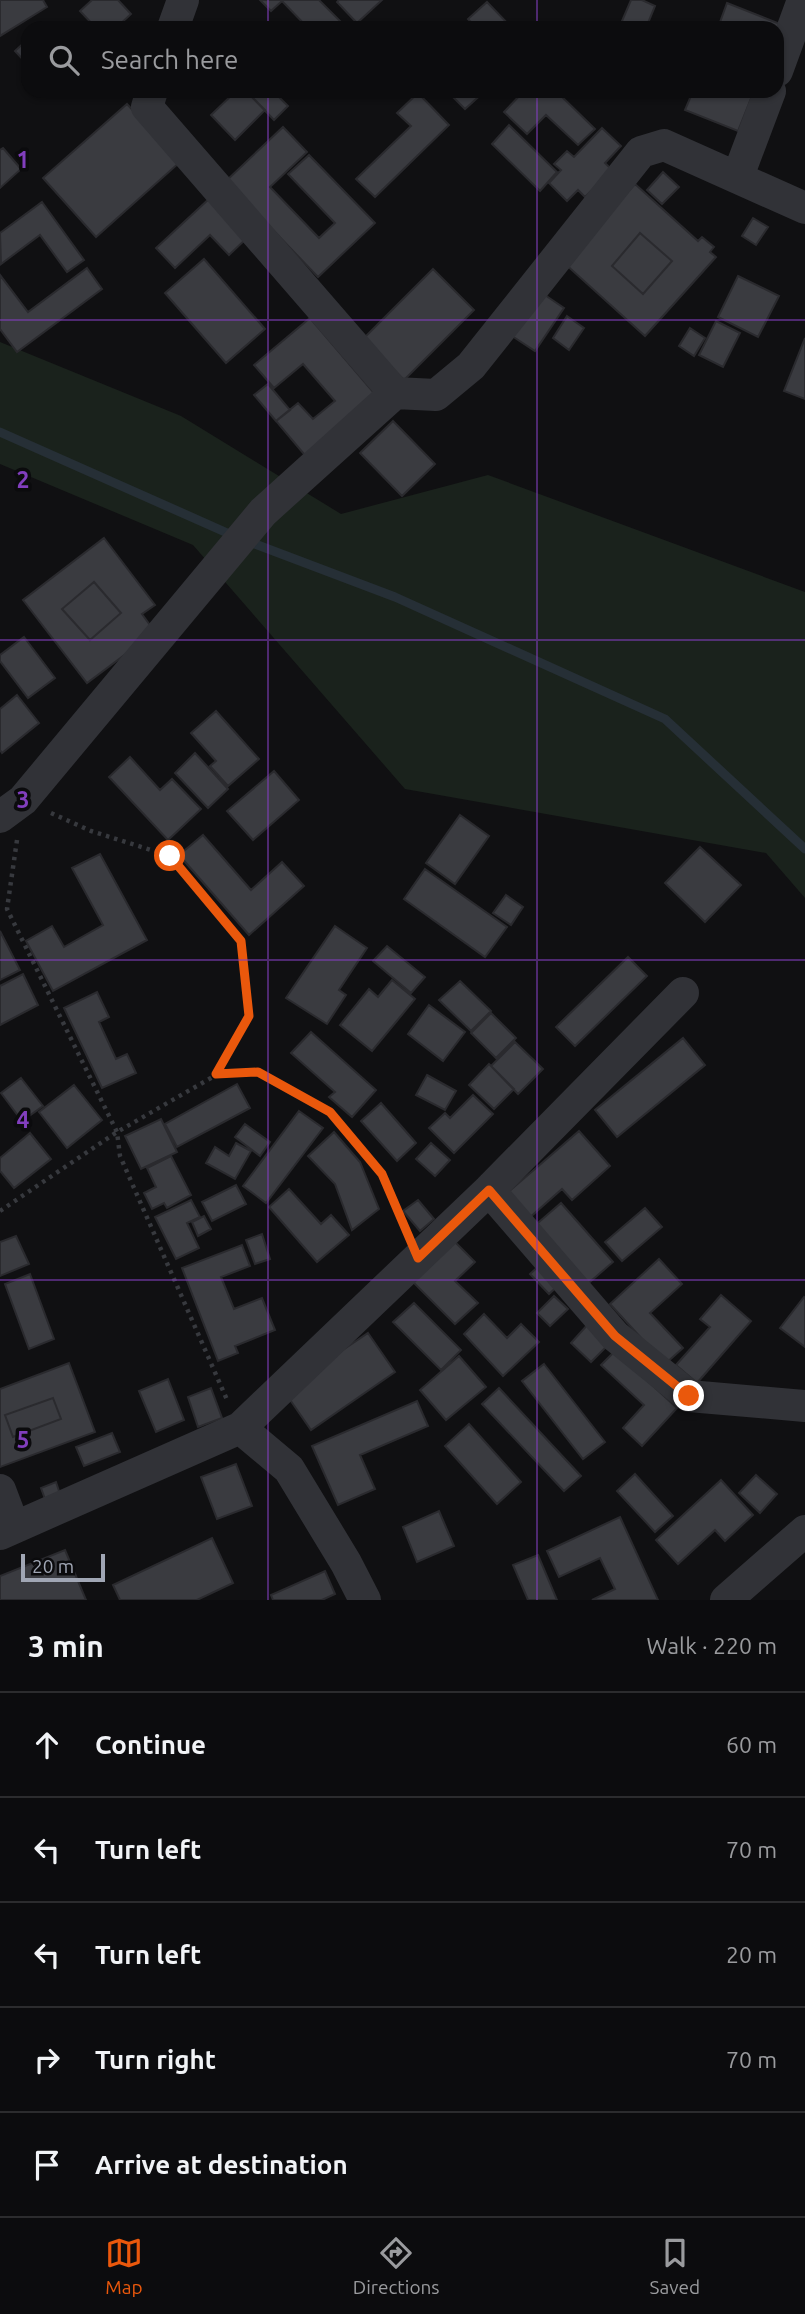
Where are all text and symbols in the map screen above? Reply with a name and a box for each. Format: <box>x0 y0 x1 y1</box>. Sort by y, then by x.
search box <box>21 21 784 98</box>
icon: search <box>45 41 83 79</box>
text: Search here <box>101 45 238 74</box>
text: 1 <box>17 147 29 172</box>
text: 2 <box>17 467 29 492</box>
text: 3 <box>17 787 29 812</box>
route start <box>154 840 185 871</box>
text: 4 <box>17 1107 30 1132</box>
route end <box>673 1380 704 1411</box>
text: 5 <box>17 1427 29 1452</box>
scale bar <box>21 1551 105 1583</box>
text: 20 m <box>32 1555 74 1577</box>
text: 3 min <box>28 1629 104 1663</box>
text: Walk · 220 m <box>646 1633 777 1658</box>
icon: ahead <box>28 1726 66 1764</box>
text: Continue <box>95 1730 206 1759</box>
text: 60 m <box>726 1732 777 1757</box>
icon: left <box>28 1831 66 1869</box>
text: Turn left <box>95 1835 201 1864</box>
text: 70 m <box>726 1837 777 1862</box>
icon: left <box>28 1936 66 1974</box>
text: Turn left <box>95 1940 201 1969</box>
text: 20 m <box>726 1942 777 1967</box>
icon: right <box>28 2041 66 2079</box>
text: Turn right <box>95 2045 216 2074</box>
text: 70 m <box>726 2047 777 2072</box>
icon: arrive <box>28 2146 66 2184</box>
text: Arrive at destination <box>95 2150 348 2179</box>
tab: Map <box>105 2234 143 2298</box>
tab: Directions <box>353 2234 440 2298</box>
tab: Saved <box>649 2234 700 2298</box>

